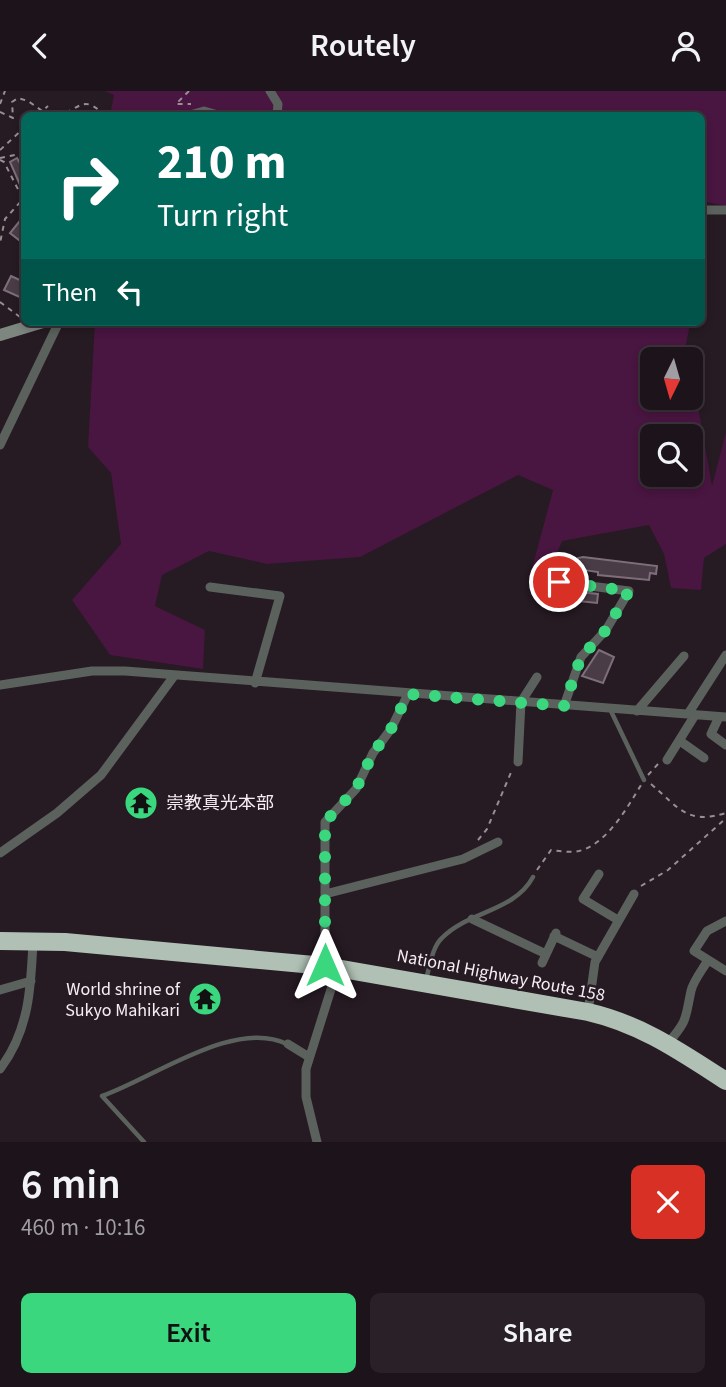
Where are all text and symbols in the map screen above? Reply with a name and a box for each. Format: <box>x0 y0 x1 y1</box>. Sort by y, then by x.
text: Routely <box>310 23 416 69</box>
icon: back <box>21 27 59 65</box>
icon: person <box>667 27 705 65</box>
text: 210 m <box>157 128 286 198</box>
icon: right <box>42 140 133 231</box>
text: Turn right <box>157 193 288 239</box>
icon: left <box>111 273 149 311</box>
text: Then <box>42 274 97 311</box>
north arrow <box>640 347 704 409</box>
map controls <box>640 347 703 487</box>
button: search <box>640 424 703 487</box>
pin <box>529 552 589 612</box>
icon: arrive <box>540 563 578 601</box>
temple icon: 崇教真光本部 <box>122 784 160 822</box>
place label: 崇教真光本部 <box>166 791 274 816</box>
position arrow <box>288 928 362 1002</box>
street label: National Highway Route 158 <box>395 943 607 1008</box>
place label: World shrine of Sukyo Mahikari <box>65 977 181 1023</box>
temple icon: World shrine of Sukyo Mahikari <box>186 980 224 1018</box>
text: 6 min <box>21 1155 121 1215</box>
button: close <box>631 1165 705 1239</box>
text: 460 m · 10:16 <box>21 1211 145 1244</box>
button: Exit <box>21 1293 356 1373</box>
button: Share <box>370 1293 705 1373</box>

